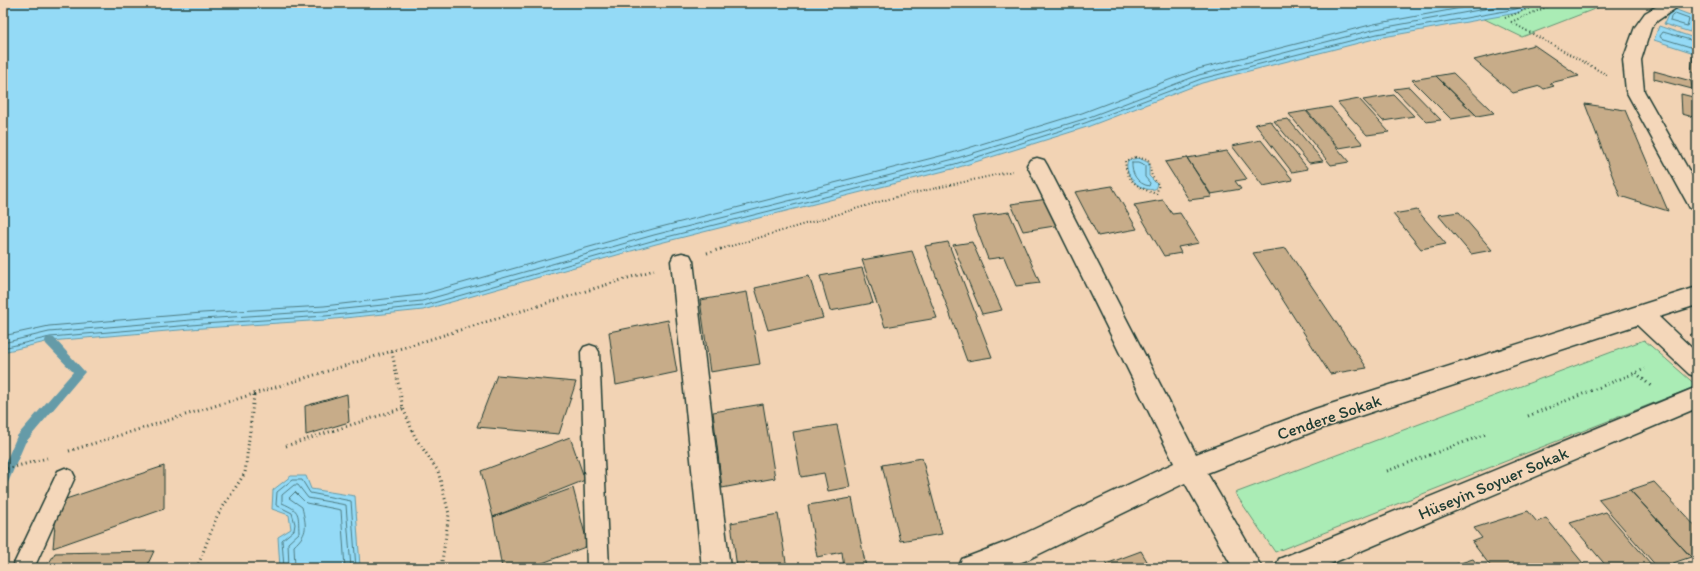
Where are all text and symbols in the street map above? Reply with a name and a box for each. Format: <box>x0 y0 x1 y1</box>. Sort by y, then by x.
street label: Cendere Sokak <box>1274 390 1384 444</box>
street label: Hüseyin Soyuer Sokak <box>1415 442 1571 524</box>

